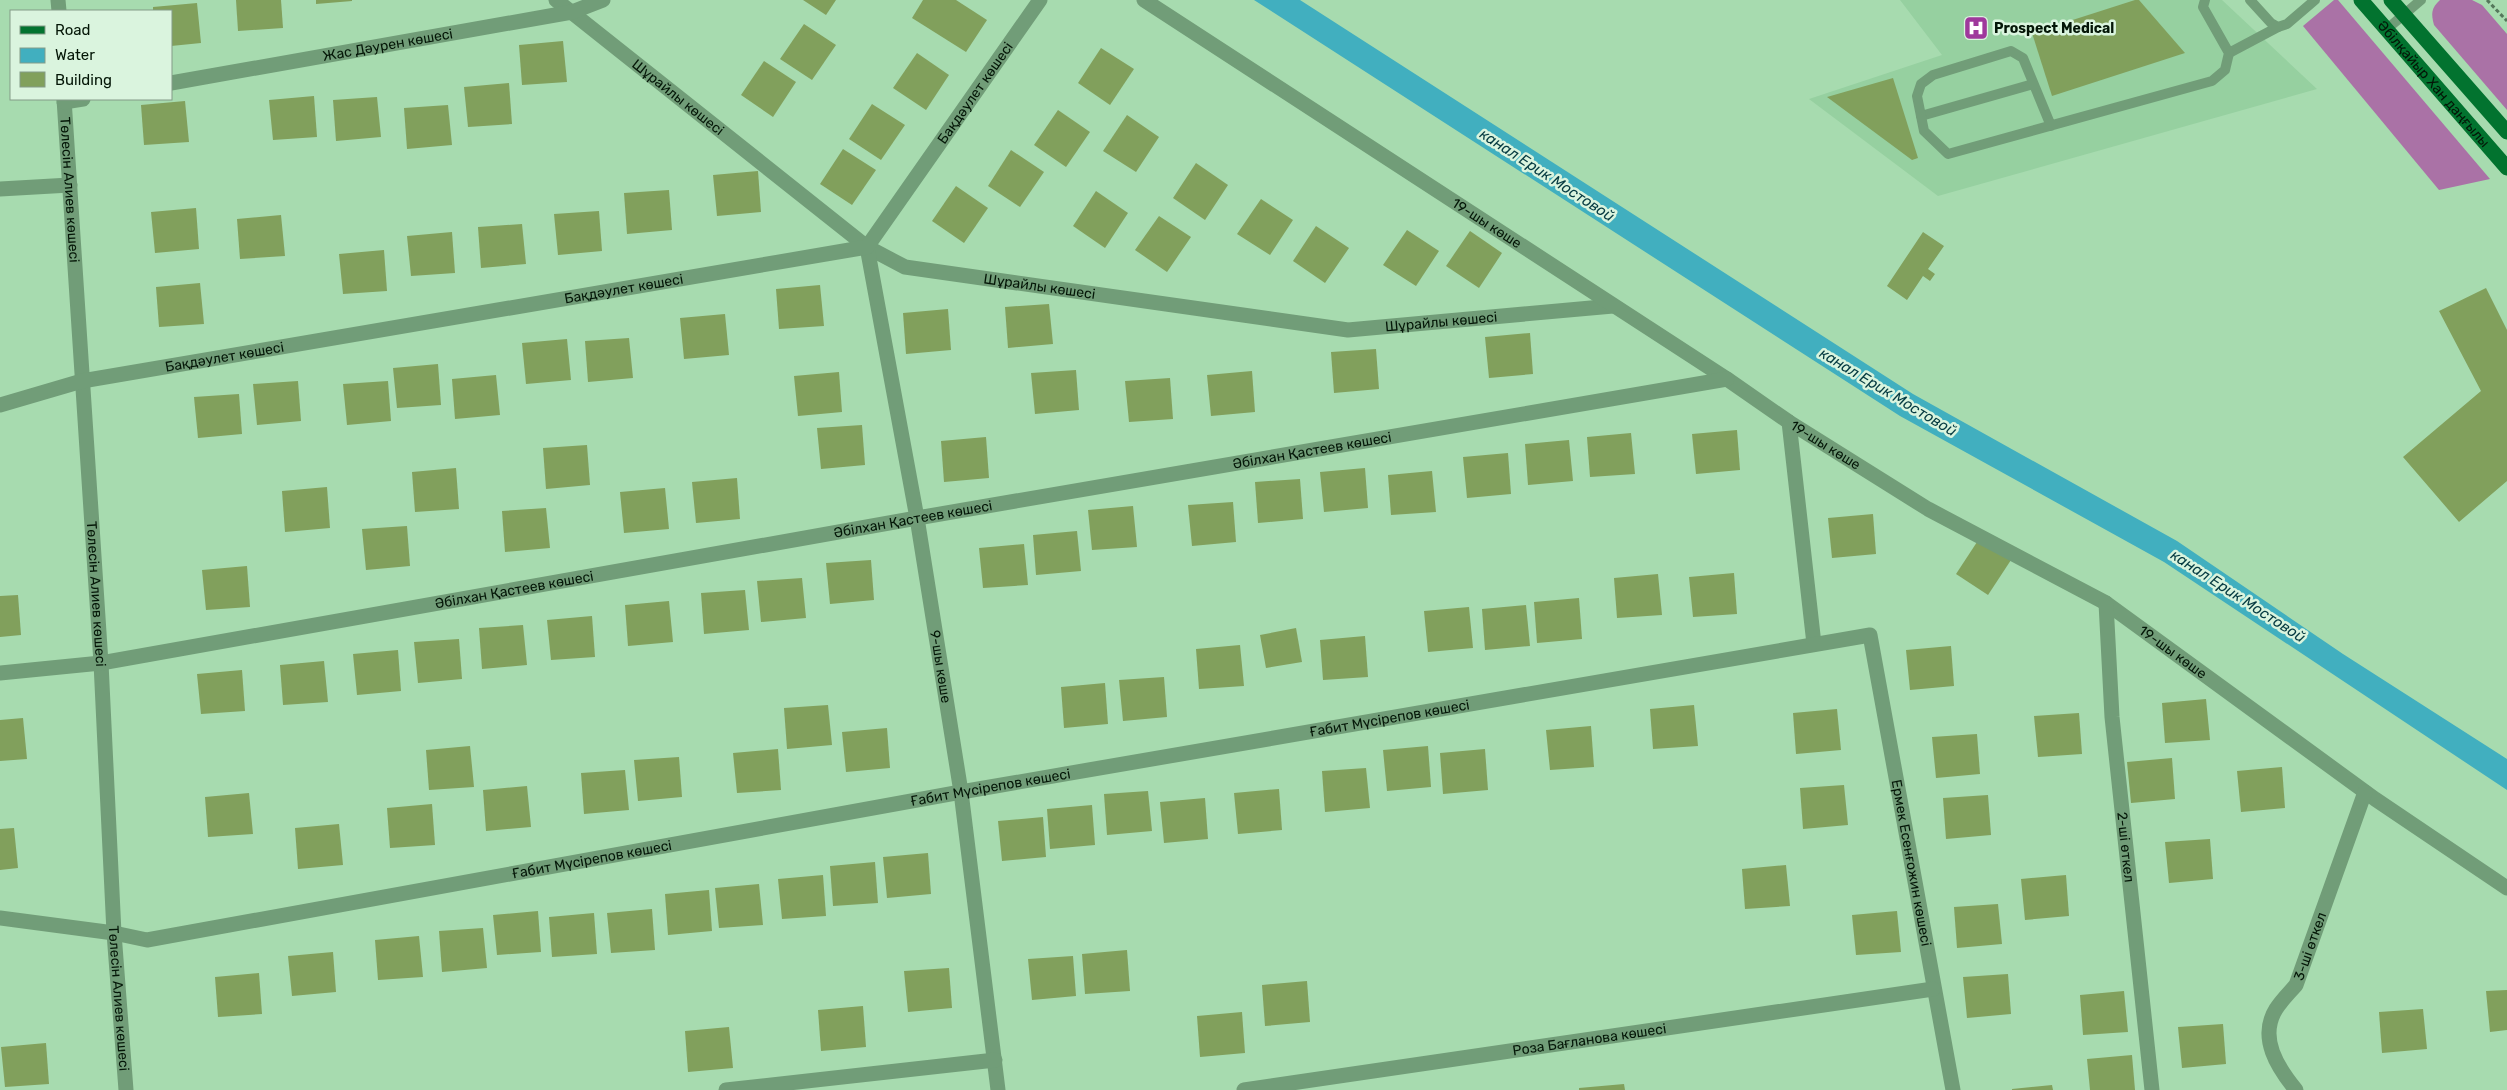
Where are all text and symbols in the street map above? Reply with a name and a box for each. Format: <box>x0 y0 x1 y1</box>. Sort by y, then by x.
legend <box>10 10 172 100</box>
hospital icon: Prospect Medical <box>1963 15 1989 41</box>
street label: Әбілқайыр Хан даңғылы <box>2374 17 2493 151</box>
place label: Prospect Medical <box>1994 20 2114 37</box>
text: Road <box>55 21 91 39</box>
street label: Жас Дәурен көшесі <box>321 25 454 65</box>
street label: Бақдәулет көшесi <box>934 39 1017 147</box>
text: Water <box>55 46 95 64</box>
street label: Шұрайлы көшесі <box>628 56 727 139</box>
text: Building <box>55 71 112 89</box>
street label: Төлесін Алиев көшесі <box>56 116 83 263</box>
water label: канал Ерик Мостовой <box>1476 125 1618 225</box>
street label: 19-шы көше <box>1449 194 1525 252</box>
street label: Шұрайлы көшесі <box>983 270 1096 303</box>
street label: Бақдәулет көшесi <box>563 271 684 308</box>
street label: Шұрайлы көшесі <box>1384 309 1498 336</box>
street label: Бақдәулет көшесi <box>164 339 285 376</box>
water label: канал Ерик Мостовой <box>1816 344 1960 440</box>
street label: 19-шы көше <box>1787 417 1864 474</box>
street label: Әбілхан Қастеев көшесi <box>1231 429 1393 473</box>
street label: Әбілхан Қастеев көшесi <box>832 497 994 542</box>
street label: Төлесін Алиев көшесі <box>83 521 109 667</box>
water label: канал Ерик Мостовой <box>2167 546 2309 646</box>
street label: Әбілхан Қастеев көшесi <box>433 568 595 613</box>
street label: 19-шы көше <box>2135 622 2210 683</box>
street label: 9-шы көше <box>926 629 955 704</box>
street label: Ғабит Мүсірепов көшесi <box>1309 696 1471 741</box>
street label: Ғабит Мүсірепов көшесi <box>909 765 1072 810</box>
street label: Ермек Есенғожин көшесі <box>1888 778 1935 947</box>
street label: 2-шi өткел <box>2113 811 2138 883</box>
street label: Ғабит Мүсірепов көшесi <box>511 837 673 882</box>
street label: 3-шi өткел <box>2290 910 2330 983</box>
street label: Төлесін Алиев көшесі <box>105 925 133 1072</box>
street label: Роза Бағланова көшесi <box>1511 1020 1667 1060</box>

